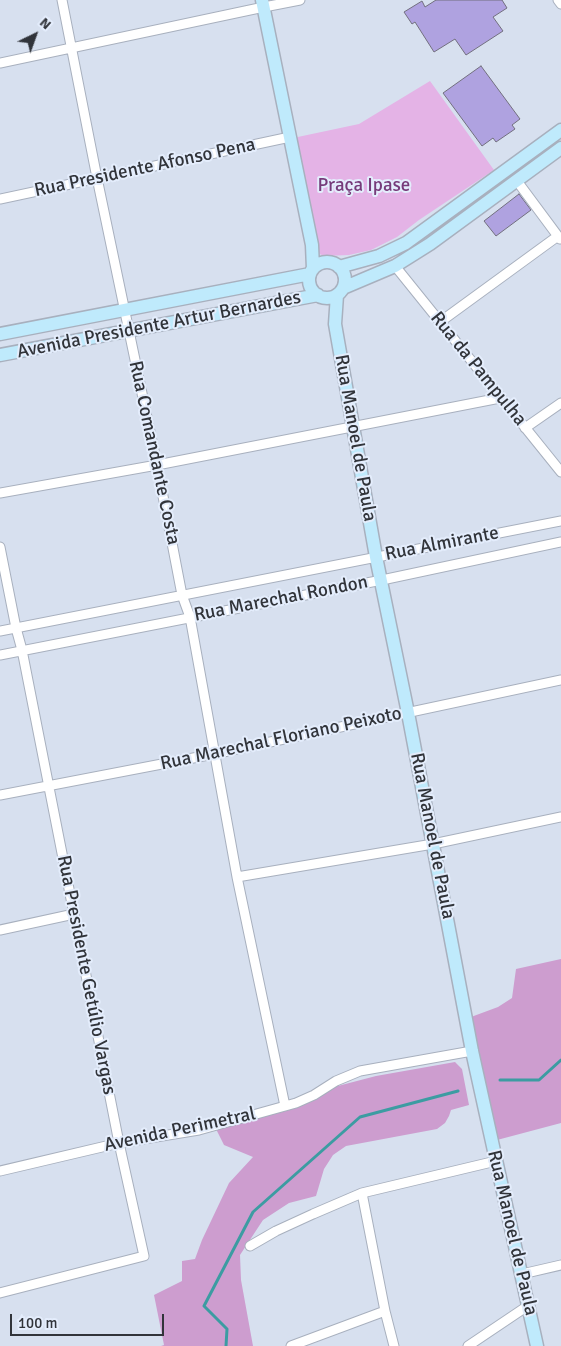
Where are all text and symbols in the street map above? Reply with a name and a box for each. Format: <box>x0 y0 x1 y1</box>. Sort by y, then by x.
north arrow <box>10 10 60 60</box>
text: N <box>36 14 55 33</box>
street label: Rua Presidente Afonso Pena <box>32 133 258 203</box>
park label: Praça Ipase <box>318 175 410 197</box>
street label: Avenida Presidente Artur Bernardes <box>15 286 303 364</box>
street label: Rua da Pampulha <box>425 307 531 431</box>
street label: Rua Manoel de Paula <box>329 353 381 523</box>
street label: Rua Comandante Costa <box>123 359 185 547</box>
street label: Rua Almirante <box>383 522 501 566</box>
street label: Rua Marechal Rondon <box>192 571 370 627</box>
street label: Rua Marechal Floriano Peixoto <box>158 702 404 776</box>
street label: Rua Manoel de Paula <box>405 751 459 921</box>
street label: Rua Presidente Getúlio Vargas <box>52 853 120 1097</box>
street label: Avenida Perimetral <box>102 1103 258 1157</box>
street label: Rua Manoel de Paula <box>482 1148 542 1318</box>
scale bar <box>12 1304 166 1336</box>
text: 100 m <box>18 1314 58 1332</box>

